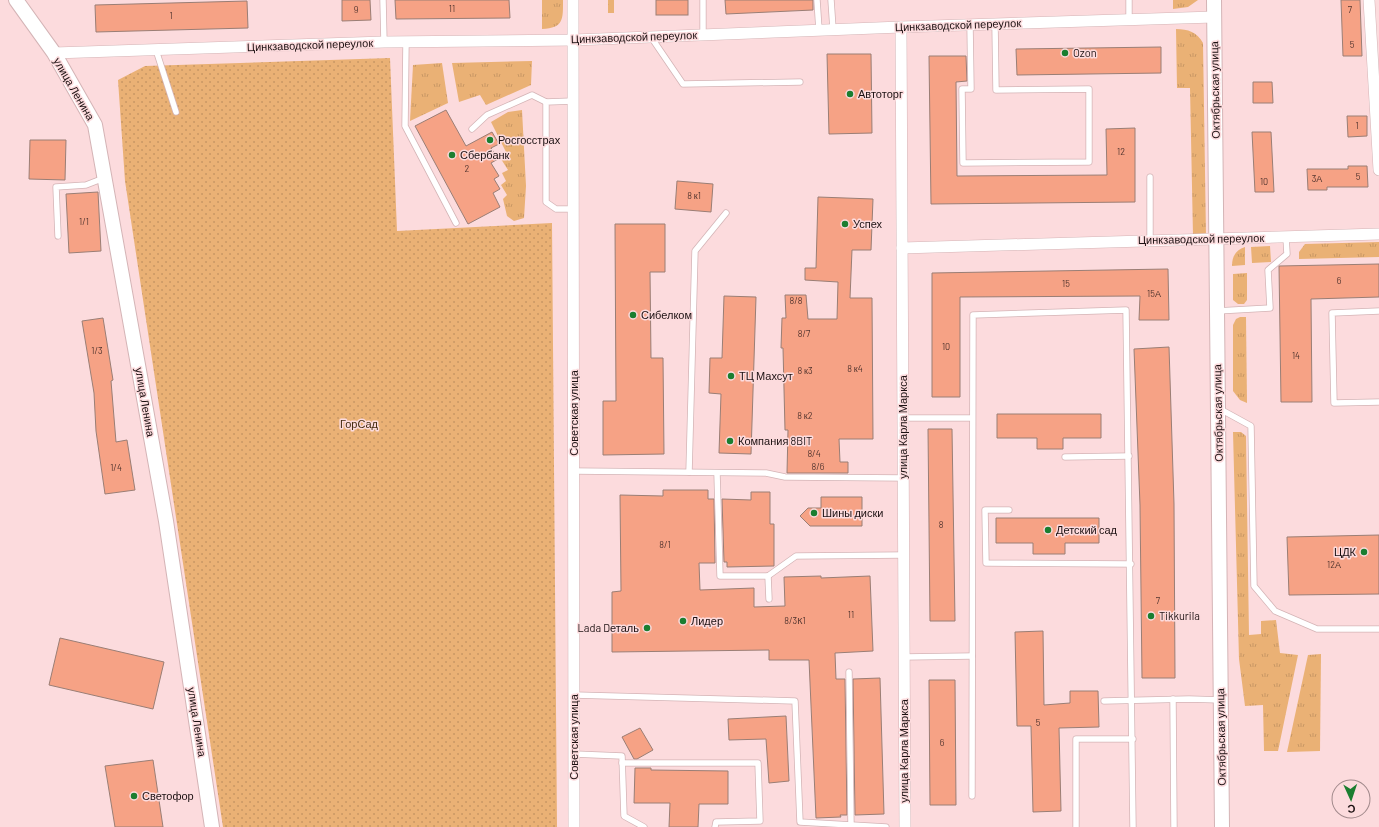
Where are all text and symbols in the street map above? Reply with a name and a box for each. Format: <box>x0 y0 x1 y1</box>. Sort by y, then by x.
house number: 11 <box>449 3 455 14</box>
house number: 9 <box>354 4 359 15</box>
house number: 7 <box>1348 4 1353 15</box>
house number: 1 <box>169 10 173 21</box>
street label: Цинкзаводской переулок <box>895 16 1021 33</box>
street label: Цинкзаводской переулок <box>571 28 697 45</box>
street label: Цинкзаводской переулок <box>247 36 373 53</box>
house number: 5 <box>1350 39 1355 50</box>
street label: Октябрьская улица <box>1207 40 1222 139</box>
place label: Ozon <box>1073 46 1097 59</box>
marker: Ozon <box>1060 48 1070 58</box>
street label: улица Ленина <box>51 55 98 123</box>
place label: Автоторг <box>858 87 903 100</box>
marker: Автоторг <box>845 89 855 99</box>
house number: 1 <box>1355 120 1359 131</box>
place label: Росгосстрах <box>498 133 561 146</box>
marker: Росгосстрах <box>485 135 495 145</box>
house number: 12 <box>1117 146 1125 157</box>
place label: Сбербанк <box>460 148 510 161</box>
marker: Сбербанк <box>447 150 457 160</box>
house number: 2 <box>465 163 470 174</box>
house number: 5 <box>1356 171 1361 182</box>
house number: 3А <box>1312 173 1322 184</box>
house number: 10 <box>1260 176 1268 187</box>
house number: 8 к1 <box>687 190 701 201</box>
house number: 1/1 <box>79 216 89 227</box>
place label: Успех <box>853 217 883 230</box>
marker: Успех <box>840 219 850 229</box>
street label: Цинкзаводской переулок <box>1138 231 1264 246</box>
house number: 6 <box>1337 275 1342 286</box>
house number: 15 <box>1062 278 1070 289</box>
house number: 15А <box>1147 288 1161 299</box>
house number: 8/8 <box>790 295 803 306</box>
place label: Сибелком <box>641 308 692 321</box>
marker: Сибелком <box>628 310 638 320</box>
house number: 8/7 <box>798 328 811 339</box>
house number: 10 <box>942 341 950 352</box>
house number: 1/3 <box>91 345 103 356</box>
house number: 14 <box>1292 350 1300 361</box>
house number: 8 к4 <box>847 363 863 374</box>
street label: Октябрьская улица <box>1210 363 1225 462</box>
house number: 8 к3 <box>797 365 813 376</box>
street label: улица Ленина <box>133 366 158 438</box>
street label: Советская улица <box>567 369 580 456</box>
place label: ТЦ Махсут <box>739 369 793 382</box>
marker: ТЦ Махсут <box>726 371 736 381</box>
street label: улица Карла Маркса <box>896 374 909 479</box>
house number: 8 к2 <box>797 410 813 421</box>
park label: ГорСад <box>340 417 379 430</box>
place label: Компания 8BIT <box>738 434 812 447</box>
marker: Компания 8BIT <box>725 436 735 446</box>
house number: 8/4 <box>807 448 821 459</box>
house number: 8/6 <box>812 461 825 472</box>
house number: 1/4 <box>110 462 122 473</box>
place label: Шины диски <box>822 506 883 519</box>
marker: Шины диски <box>809 508 819 518</box>
house number: 8 <box>939 519 944 530</box>
place label: Детский сад <box>1056 523 1118 536</box>
marker: Детский сад <box>1043 525 1053 535</box>
house number: 8/1 <box>659 539 671 550</box>
place label: ЦДК <box>1334 545 1357 558</box>
marker: ЦДК <box>1359 547 1369 557</box>
house number: 12А <box>1327 559 1341 570</box>
house number: 7 <box>1156 595 1161 606</box>
house number: 11 <box>848 609 854 620</box>
place label: Tikkurila <box>1159 609 1200 622</box>
marker: Tikkurila <box>1146 611 1156 621</box>
place label: Лидер <box>691 614 723 627</box>
house number: 8/3К1 <box>784 615 806 626</box>
marker: Лидер <box>678 616 688 626</box>
place label: Lada Dеталь <box>578 621 639 634</box>
marker: Lada Dеталь <box>642 623 652 633</box>
street label: улица Ленина <box>186 686 210 758</box>
street label: Октябрьская улица <box>1213 687 1228 786</box>
street label: Советская улица <box>567 693 580 780</box>
street label: улица Карла Маркса <box>897 698 910 803</box>
house number: 5 <box>1036 717 1041 728</box>
house number: 6 <box>940 737 945 748</box>
north arrow <box>1331 779 1371 819</box>
place label: Светофор <box>142 789 194 802</box>
marker: Светофор <box>129 791 139 801</box>
text: С <box>1347 803 1356 816</box>

